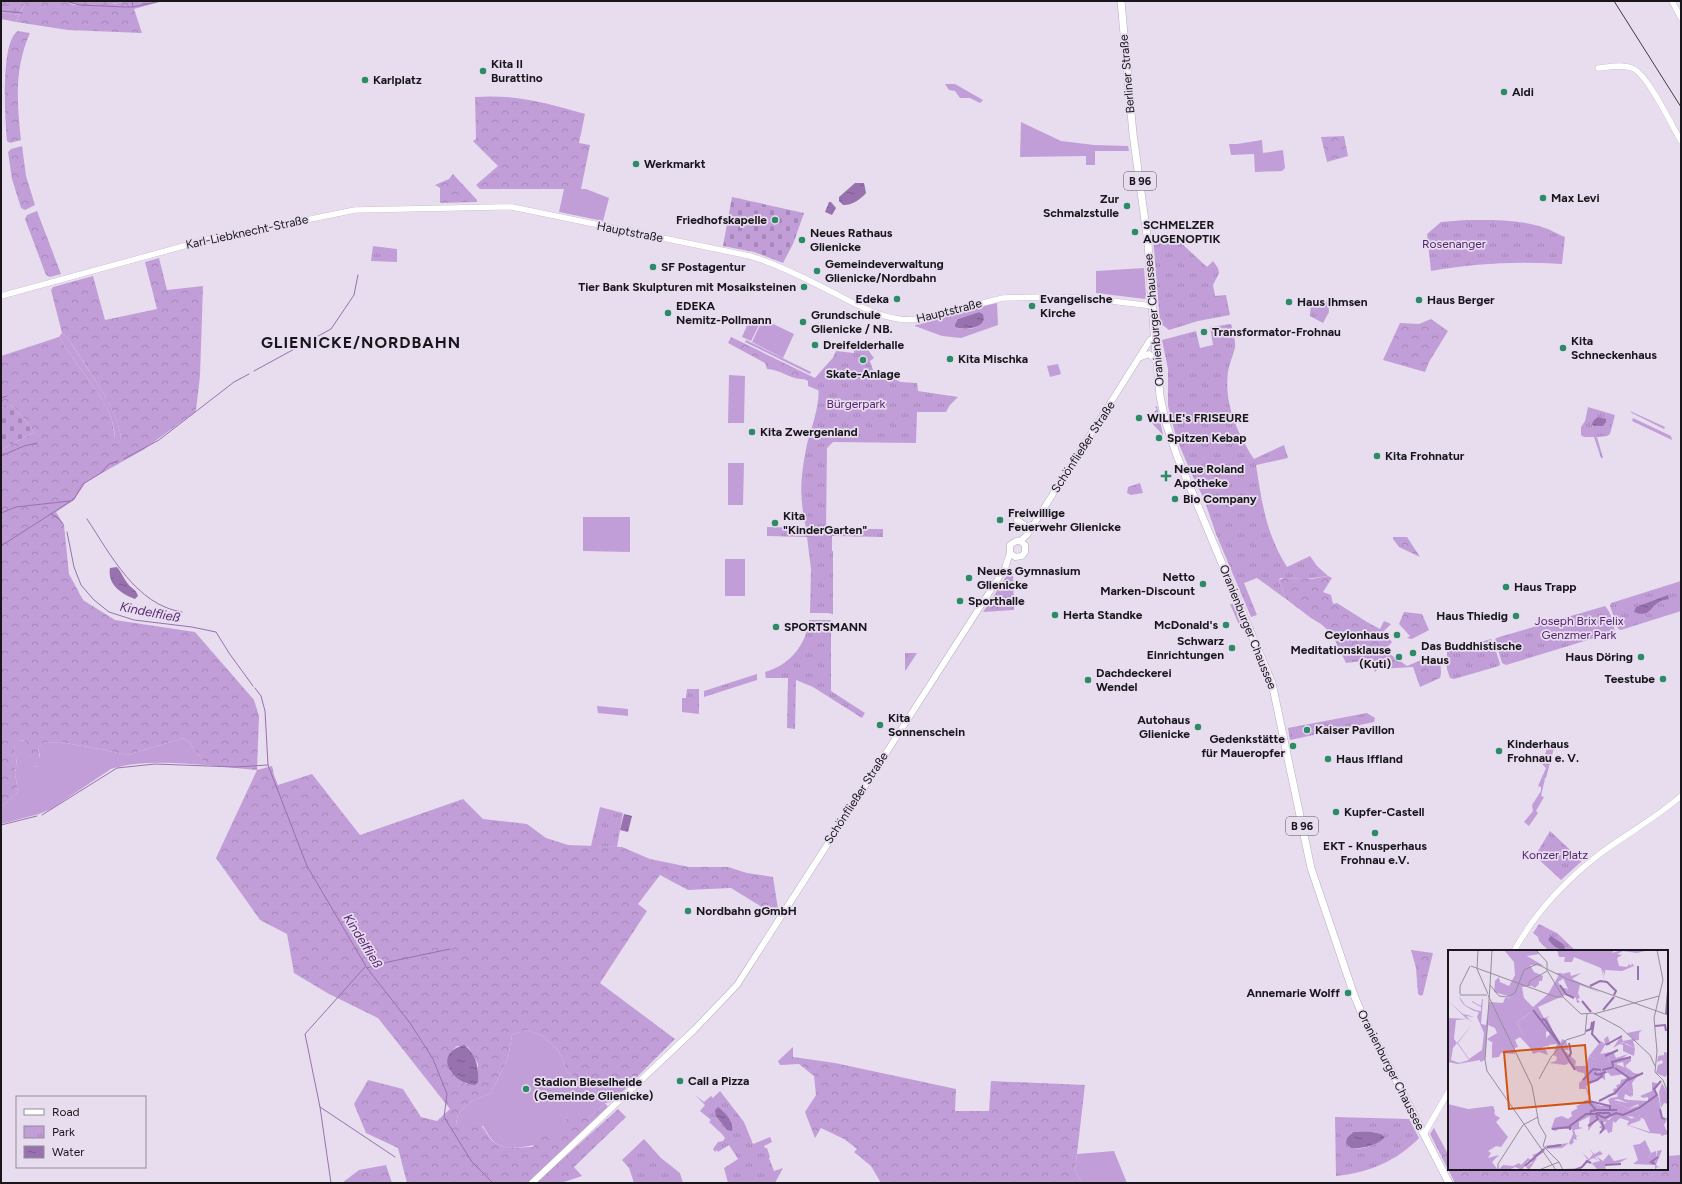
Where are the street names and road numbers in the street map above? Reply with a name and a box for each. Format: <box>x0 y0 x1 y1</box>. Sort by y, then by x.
street label: Berliner Straße <box>1117 34 1137 114</box>
road number: B 96 <box>1124 172 1156 190</box>
street label: Karl-Liebknecht-Straße <box>184 212 310 252</box>
street label: Hauptstraße <box>596 219 665 245</box>
street label: Oranienburger Chaussee <box>1141 253 1167 387</box>
street label: Hauptstraße <box>915 296 984 326</box>
street label: Schönfließer Straße <box>1048 398 1118 495</box>
street label: Oranienburger Chaussee <box>1217 563 1280 692</box>
street label: Schönfließer Straße <box>821 749 891 846</box>
road number: B 96 <box>1286 817 1318 835</box>
street label: Oranienburger Chaussee <box>1355 1008 1428 1133</box>

